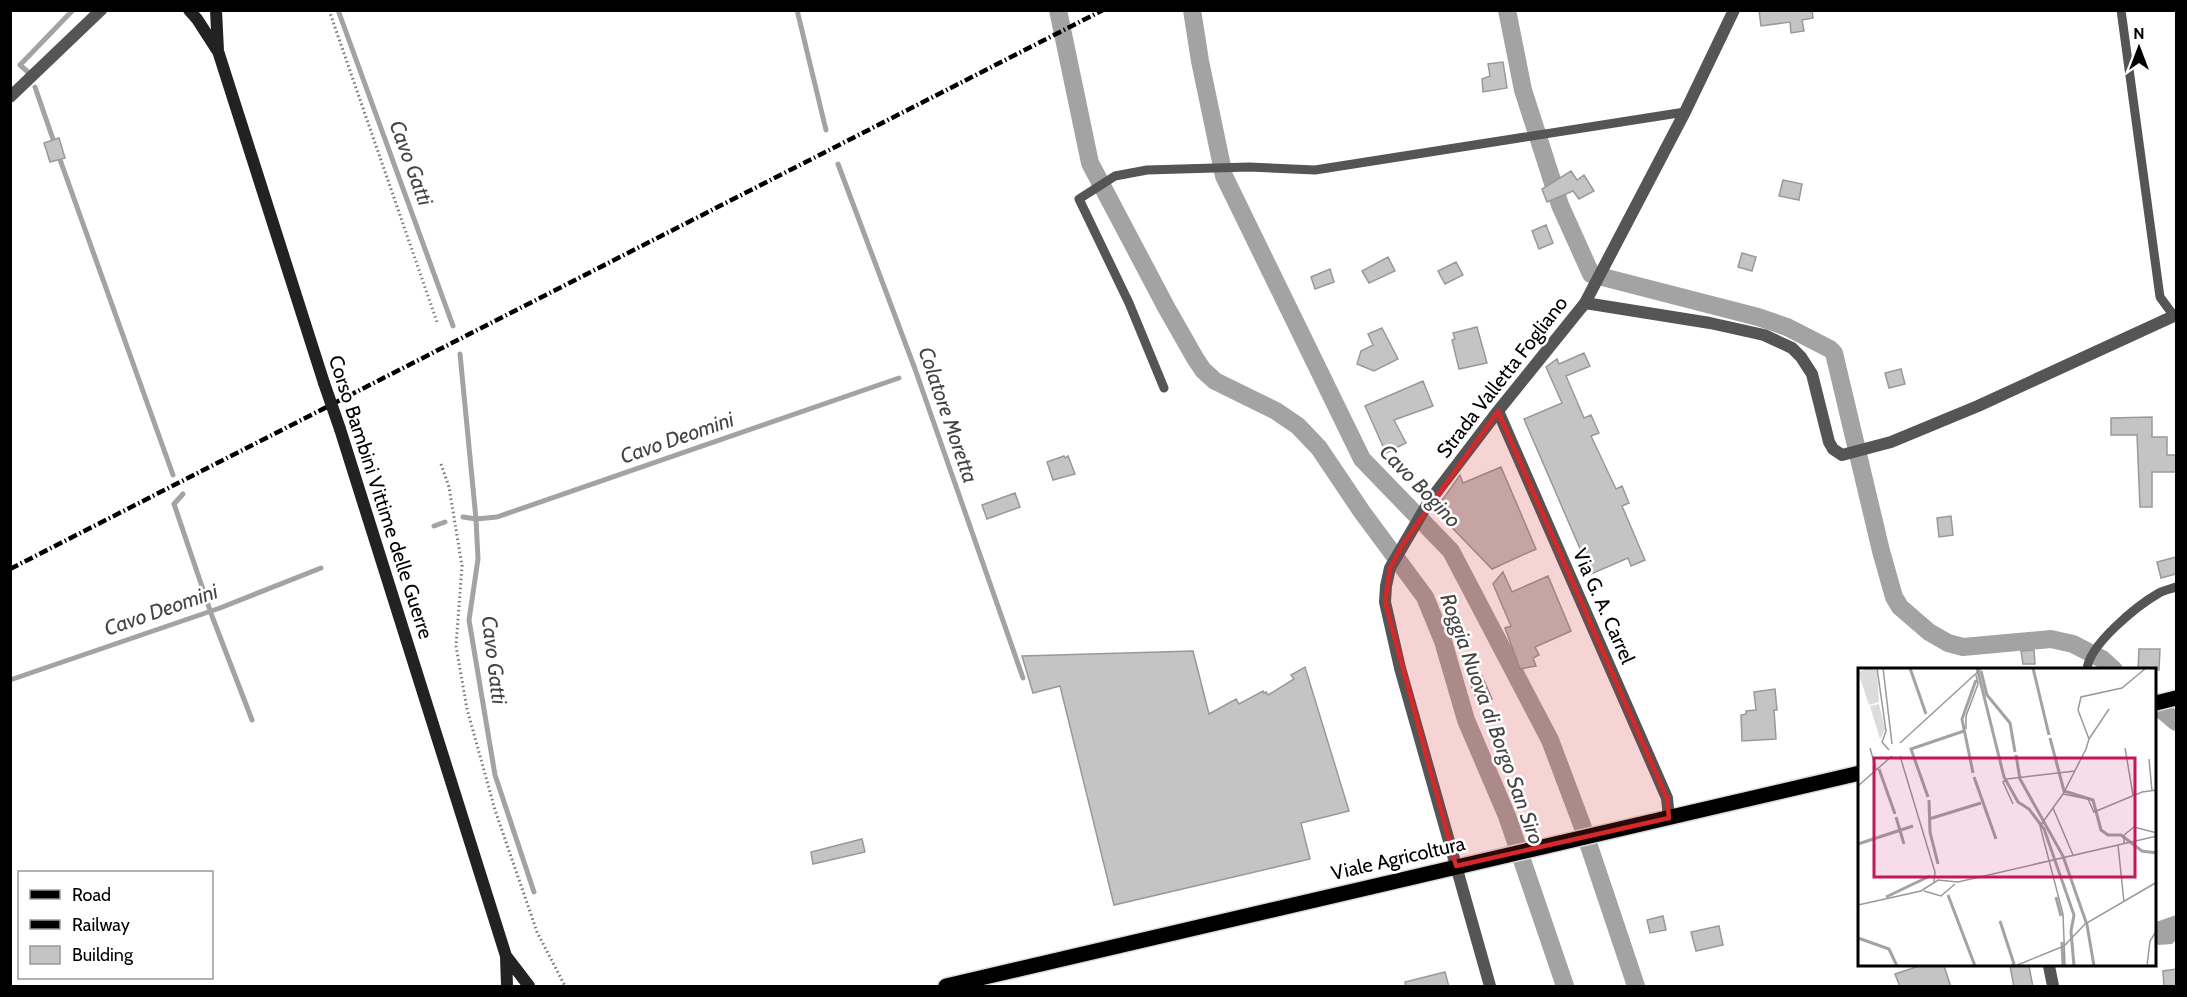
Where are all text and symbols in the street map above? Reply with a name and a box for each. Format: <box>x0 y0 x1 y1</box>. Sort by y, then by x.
north arrow <box>2109 18 2169 78</box>
text: N <box>2133 24 2145 43</box>
water label: Cavo Gatti <box>385 117 439 209</box>
street label: Strada Valletta Fogliano <box>1431 291 1573 463</box>
water label: Colatore Moretta <box>914 344 983 486</box>
street label: Corso Bambini Vittime delle Guerre <box>324 352 438 642</box>
water label: Cavo Deomini <box>617 406 737 469</box>
water label: Cavo Bogino <box>1375 439 1466 532</box>
street label: Via G. A. Carrel <box>1568 545 1640 668</box>
water label: Cavo Deomini <box>101 578 221 641</box>
water label: Roggia Nuova di Borgo San Siro <box>1435 590 1550 848</box>
water label: Cavo Gatti <box>477 614 512 706</box>
inset map <box>1858 668 2157 967</box>
street label: Viale Agricoltura <box>1329 831 1468 885</box>
legend <box>18 871 213 979</box>
text: Road <box>72 884 111 906</box>
text: Railway <box>72 914 130 936</box>
text: Building <box>72 944 134 966</box>

